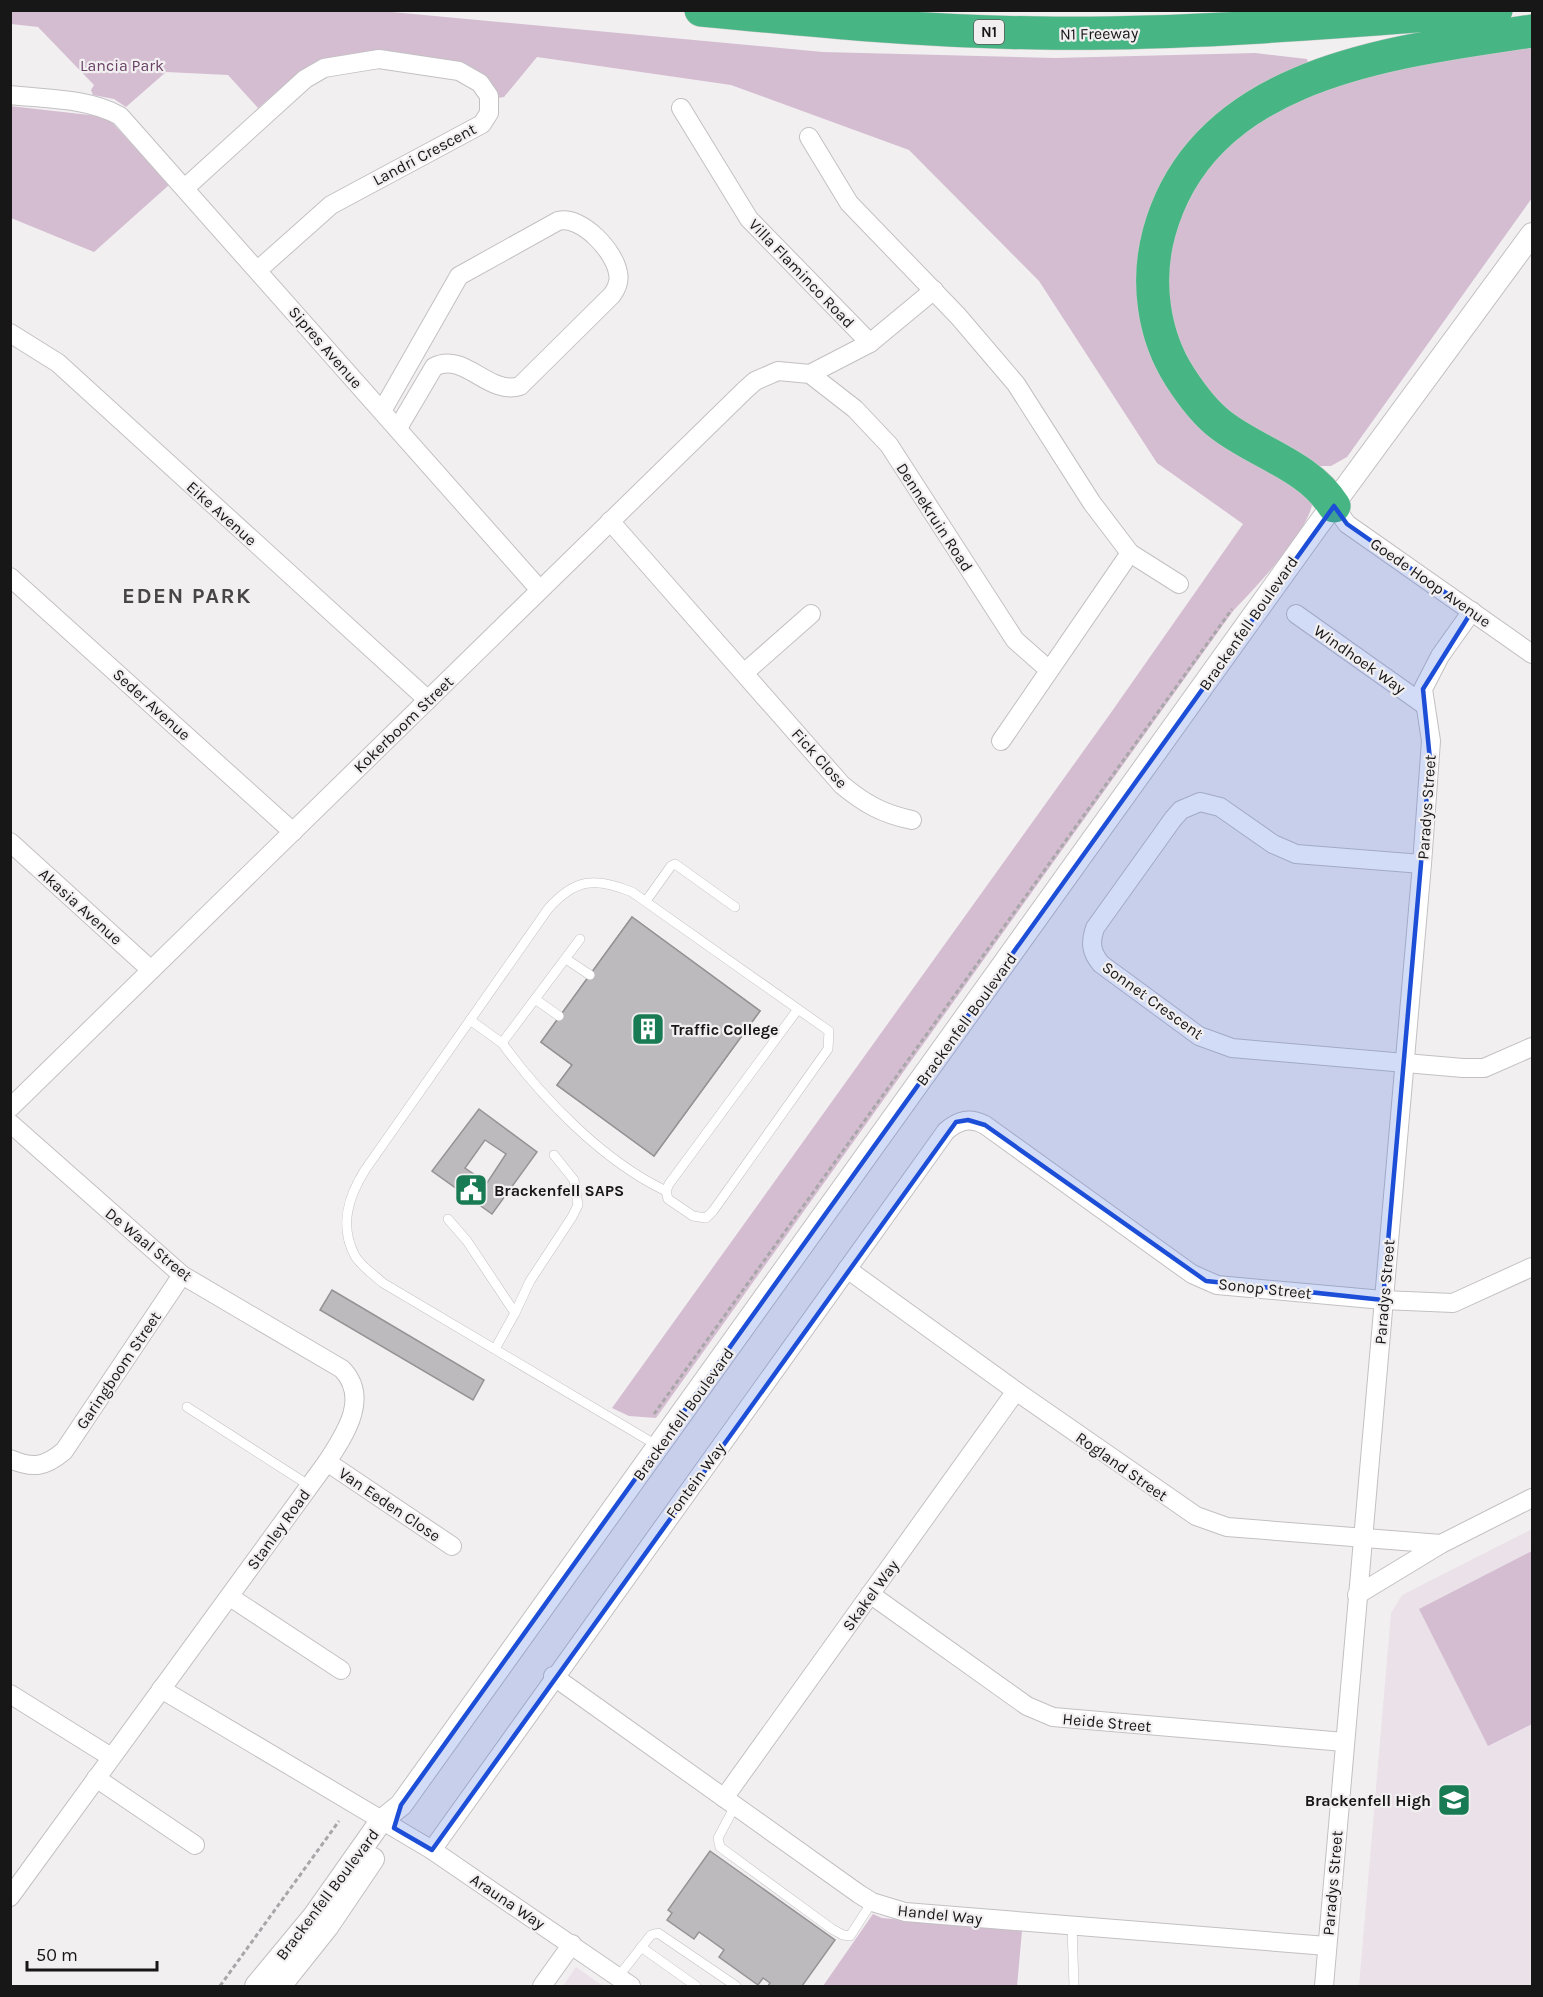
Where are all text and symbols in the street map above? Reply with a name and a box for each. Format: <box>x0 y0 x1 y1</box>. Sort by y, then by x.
road number: N1 <box>974 20 1004 44</box>
street label: N1 Freeway <box>1060 23 1139 44</box>
park label: Lancia Park <box>80 56 164 75</box>
street label: Landri Crescent <box>369 119 479 190</box>
street label: Villa Flaminco Road <box>745 215 859 332</box>
street label: Sipres Avenue <box>285 302 366 392</box>
street label: Dennekruin Road <box>892 459 977 575</box>
street label: Eike Avenue <box>183 477 261 550</box>
street label: Goede Hoop Avenue <box>1367 534 1495 631</box>
street label: Brackenfell Boulevard <box>1195 553 1302 694</box>
district label: EDEN PARK <box>122 583 252 609</box>
street label: Windhoek Way <box>1310 621 1410 698</box>
street label: Seder Avenue <box>109 665 194 744</box>
street label: Kokerboom Street <box>350 672 457 777</box>
street label: Fick Close <box>788 725 851 792</box>
street label: Paradys Street <box>1413 754 1440 860</box>
street label: Akasia Avenue <box>35 864 126 949</box>
street label: Brackenfell Boulevard <box>912 949 1021 1089</box>
street label: Sonnet Crescent <box>1099 957 1207 1043</box>
building icon: Traffic College <box>630 1011 666 1047</box>
place label: Traffic College <box>671 1020 779 1039</box>
public building icon: Brackenfell SAPS <box>453 1172 489 1208</box>
place label: Brackenfell SAPS <box>494 1181 624 1200</box>
street label: De Waal Street <box>101 1204 196 1285</box>
street label: Paradys Street <box>1370 1239 1399 1345</box>
street label: Sonop Street <box>1217 1274 1313 1303</box>
street label: Garingboom Street <box>72 1308 165 1433</box>
street label: Brackenfell Boulevard <box>629 1344 738 1484</box>
street label: Rogland Street <box>1072 1428 1171 1505</box>
street label: Fontein Way <box>662 1438 730 1522</box>
street label: Van Eeden Close <box>335 1463 444 1546</box>
street label: Stanley Road <box>243 1485 314 1573</box>
street label: Skakel Way <box>838 1556 903 1634</box>
street label: Heide Street <box>1062 1709 1152 1736</box>
school or university icon: Brackenfell High <box>1436 1782 1472 1818</box>
place label: Brackenfell High <box>1305 1791 1431 1810</box>
street label: Brackenfell Boulevard <box>272 1825 383 1964</box>
street label: Paradys Street <box>1318 1830 1347 1936</box>
street label: Arauna Way <box>467 1870 549 1934</box>
street label: Handel Way <box>897 1901 984 1928</box>
scale bar <box>27 1934 158 1972</box>
text: 50 m <box>36 1944 78 1966</box>

